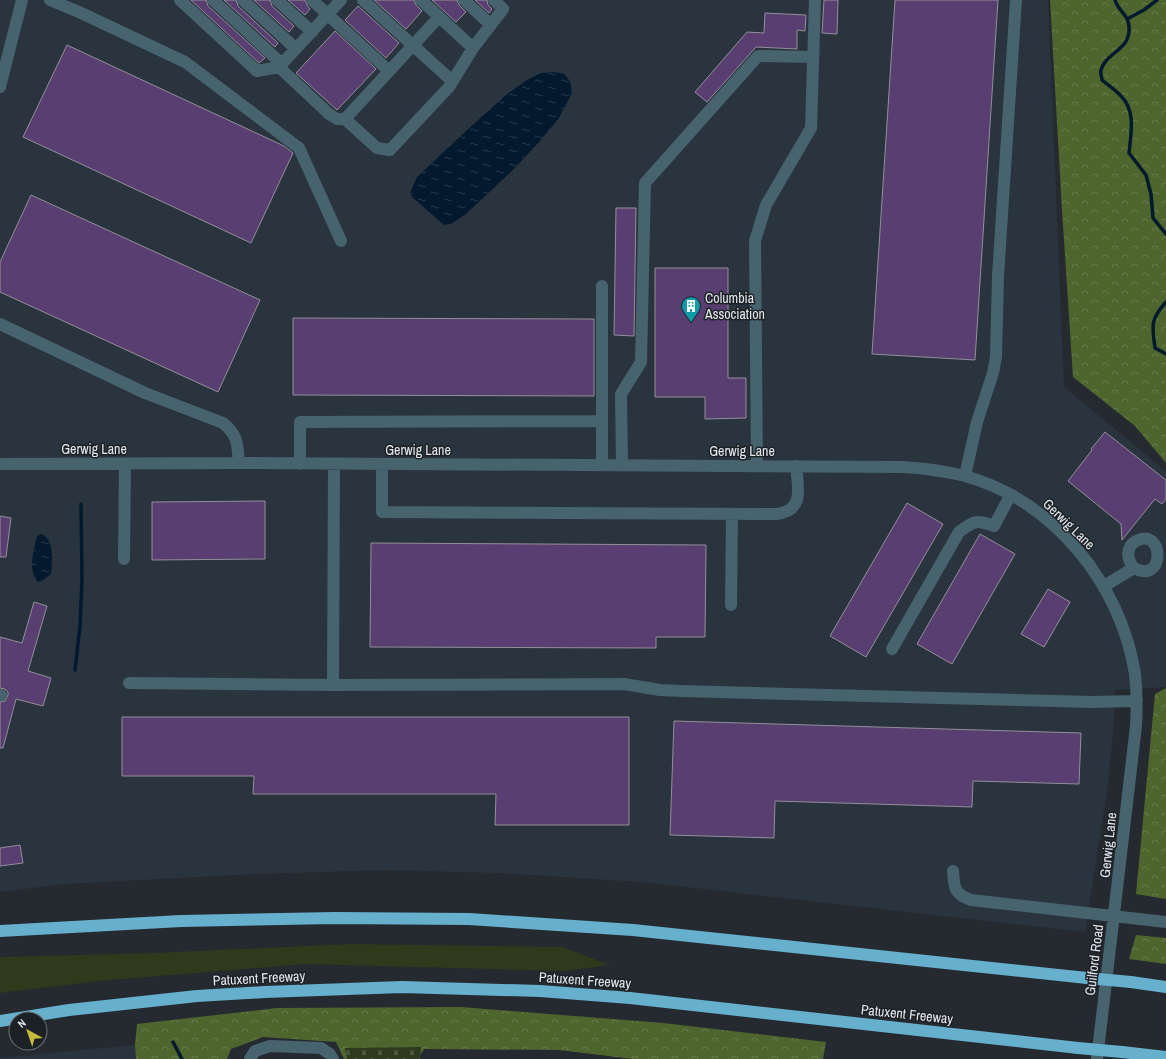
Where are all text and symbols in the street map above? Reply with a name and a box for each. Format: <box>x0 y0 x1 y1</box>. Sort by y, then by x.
place label: Columbia Association <box>704 289 765 323</box>
building icon: Columbia Association <box>680 295 702 323</box>
street label: Gerwig Lane <box>61 440 127 458</box>
street label: Gerwig Lane <box>385 441 451 459</box>
street label: Gerwig Lane <box>709 442 775 460</box>
street label: Gerwig Lane <box>1039 495 1099 553</box>
street label: Gerwig Lane <box>1096 811 1120 879</box>
street label: Guilford Road <box>1081 923 1107 997</box>
street label: Patuxent Freeway <box>212 967 306 989</box>
street label: Patuxent Freeway <box>538 968 632 992</box>
street label: Patuxent Freeway <box>860 1000 954 1028</box>
north arrow <box>8 1011 48 1051</box>
text: N <box>15 1016 29 1031</box>

